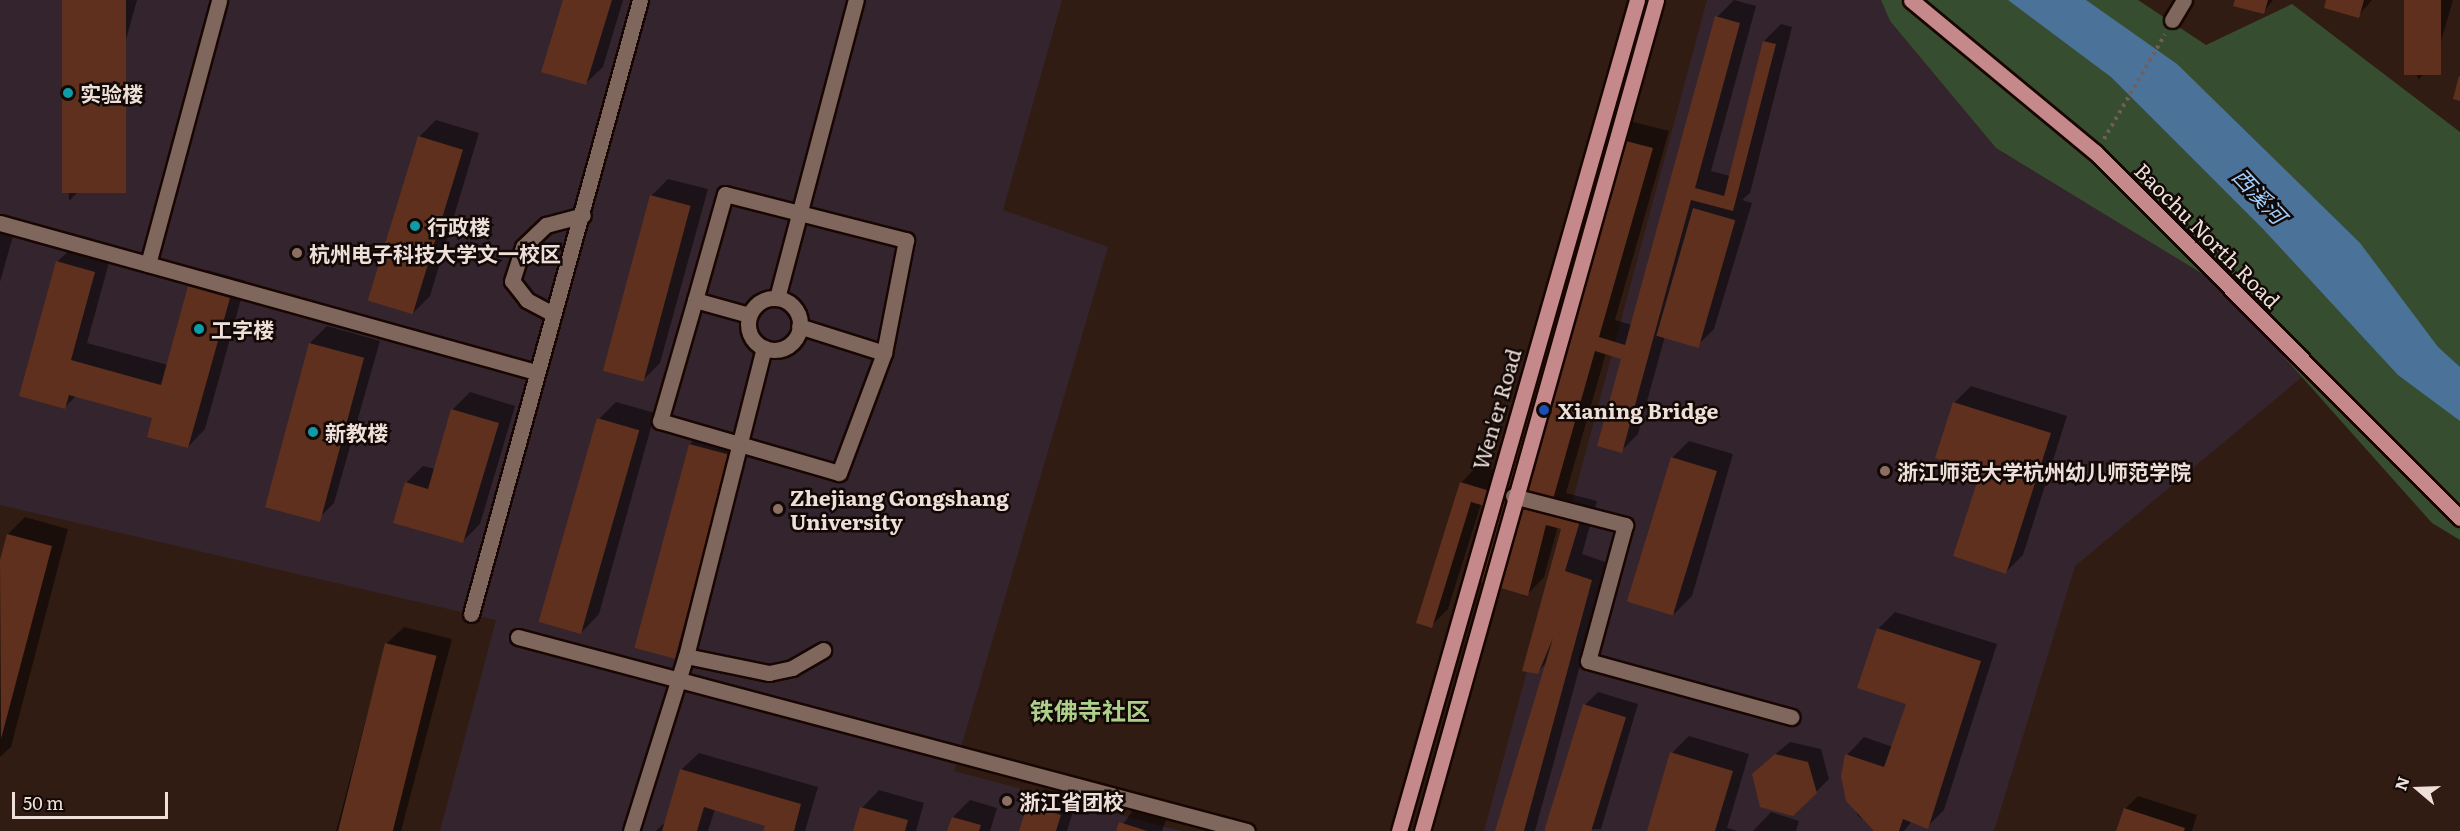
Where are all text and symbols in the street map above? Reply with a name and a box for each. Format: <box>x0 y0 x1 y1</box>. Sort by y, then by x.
place label: 实验楼 <box>80 80 143 106</box>
marker: 实验楼 <box>61 86 75 100</box>
street label: Baochu North Road <box>2130 157 2286 313</box>
water label: 西溪河 <box>2228 162 2292 228</box>
place label: 行政楼 <box>427 213 490 239</box>
marker: 行政楼 <box>408 219 422 233</box>
place label: 杭州电子科技大学文一校区 <box>309 240 561 266</box>
marker: 杭州电子科技大学文一校区 <box>290 246 304 260</box>
place label: 工字楼 <box>211 316 274 342</box>
marker: 工字楼 <box>192 322 206 336</box>
street label: Wen'er Road <box>1467 346 1525 472</box>
place label: Xianing Bridge <box>1558 397 1718 423</box>
marker: Xianing Bridge <box>1535 401 1553 419</box>
place label: 新教楼 <box>325 419 388 445</box>
marker: 新教楼 <box>306 425 320 439</box>
place label: 浙江师范大学杭州幼儿师范学院 <box>1897 458 2191 484</box>
marker: 浙江师范大学杭州幼儿师范学院 <box>1878 464 1892 478</box>
place label: Zhejiang Gongshang University <box>790 484 1009 534</box>
marker: Zhejiang Gongshang University <box>771 502 785 516</box>
district label: 铁佛寺社区 <box>1030 696 1150 724</box>
north arrow <box>2388 759 2448 819</box>
text: N <box>2387 773 2415 793</box>
scale bar <box>15 780 171 818</box>
place label: 浙江省团校 <box>1019 788 1124 814</box>
text: 50 m <box>23 789 64 816</box>
marker: 浙江省团校 <box>1000 794 1014 808</box>

